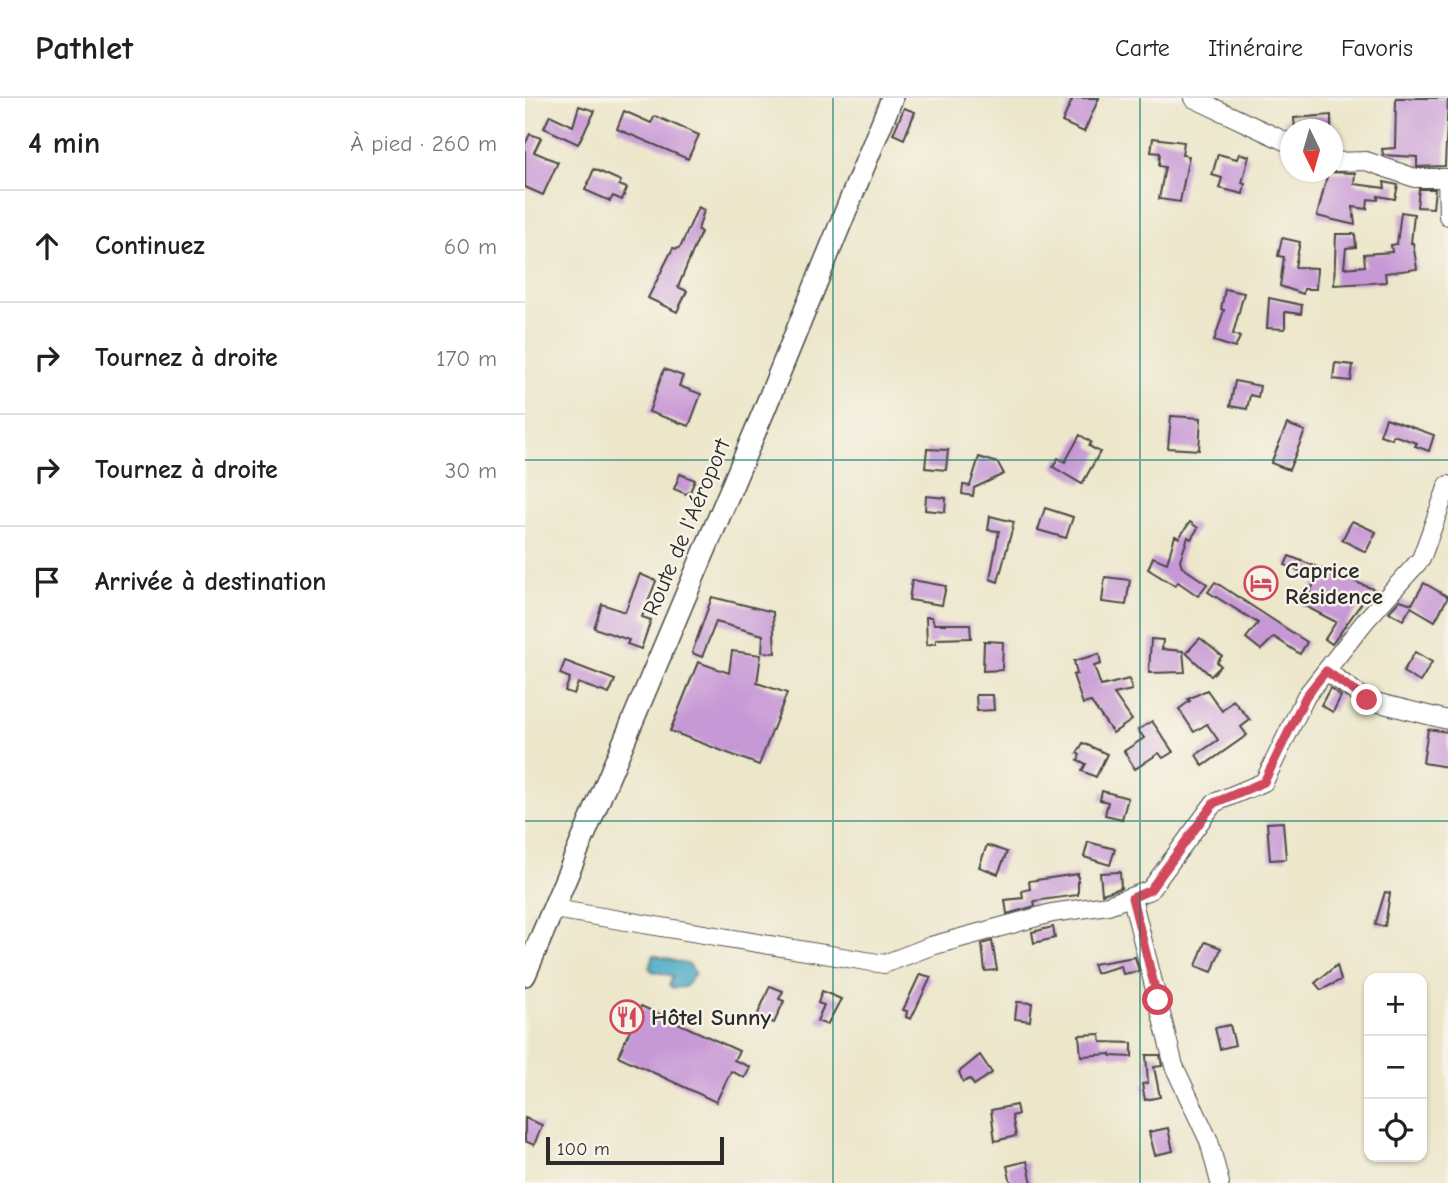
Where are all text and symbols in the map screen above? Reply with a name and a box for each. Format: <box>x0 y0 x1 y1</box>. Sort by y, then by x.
text: Pathlet <box>35 29 133 67</box>
text: Carte <box>1115 34 1170 62</box>
text: Itinéraire <box>1208 34 1303 62</box>
text: Favoris <box>1341 34 1413 62</box>
north arrow <box>1280 119 1343 182</box>
text: 4 min <box>28 126 100 161</box>
text: À pied · 260 m <box>350 130 497 157</box>
icon: ahead <box>28 227 66 265</box>
text: Continuez <box>95 231 205 261</box>
text: 60 m <box>444 233 497 260</box>
icon: right <box>28 339 66 377</box>
text: Tournez à droite <box>95 343 278 373</box>
text: 170 m <box>436 345 497 372</box>
street label: Route de l'Aéroport <box>637 433 736 620</box>
icon: right <box>28 451 66 489</box>
text: Tournez à droite <box>95 455 278 485</box>
text: 30 m <box>445 457 497 484</box>
place label: Caprice Résidence <box>1285 557 1383 610</box>
icon: arrive <box>28 563 66 601</box>
hotel icon: Caprice Résidence <box>1242 564 1280 602</box>
text: Arrivée à destination <box>95 567 326 597</box>
route end <box>1351 684 1382 715</box>
map controls <box>1364 973 1427 1162</box>
button: + <box>1364 973 1427 1036</box>
route start <box>1142 984 1173 1015</box>
restaurant icon: Hôtel Sunny <box>608 998 646 1036</box>
place label: Hôtel Sunny <box>651 1004 772 1031</box>
button: − <box>1364 1036 1427 1099</box>
button: locate <box>1364 1099 1427 1162</box>
scale bar <box>546 1134 725 1166</box>
text: 100 m <box>557 1138 610 1160</box>

